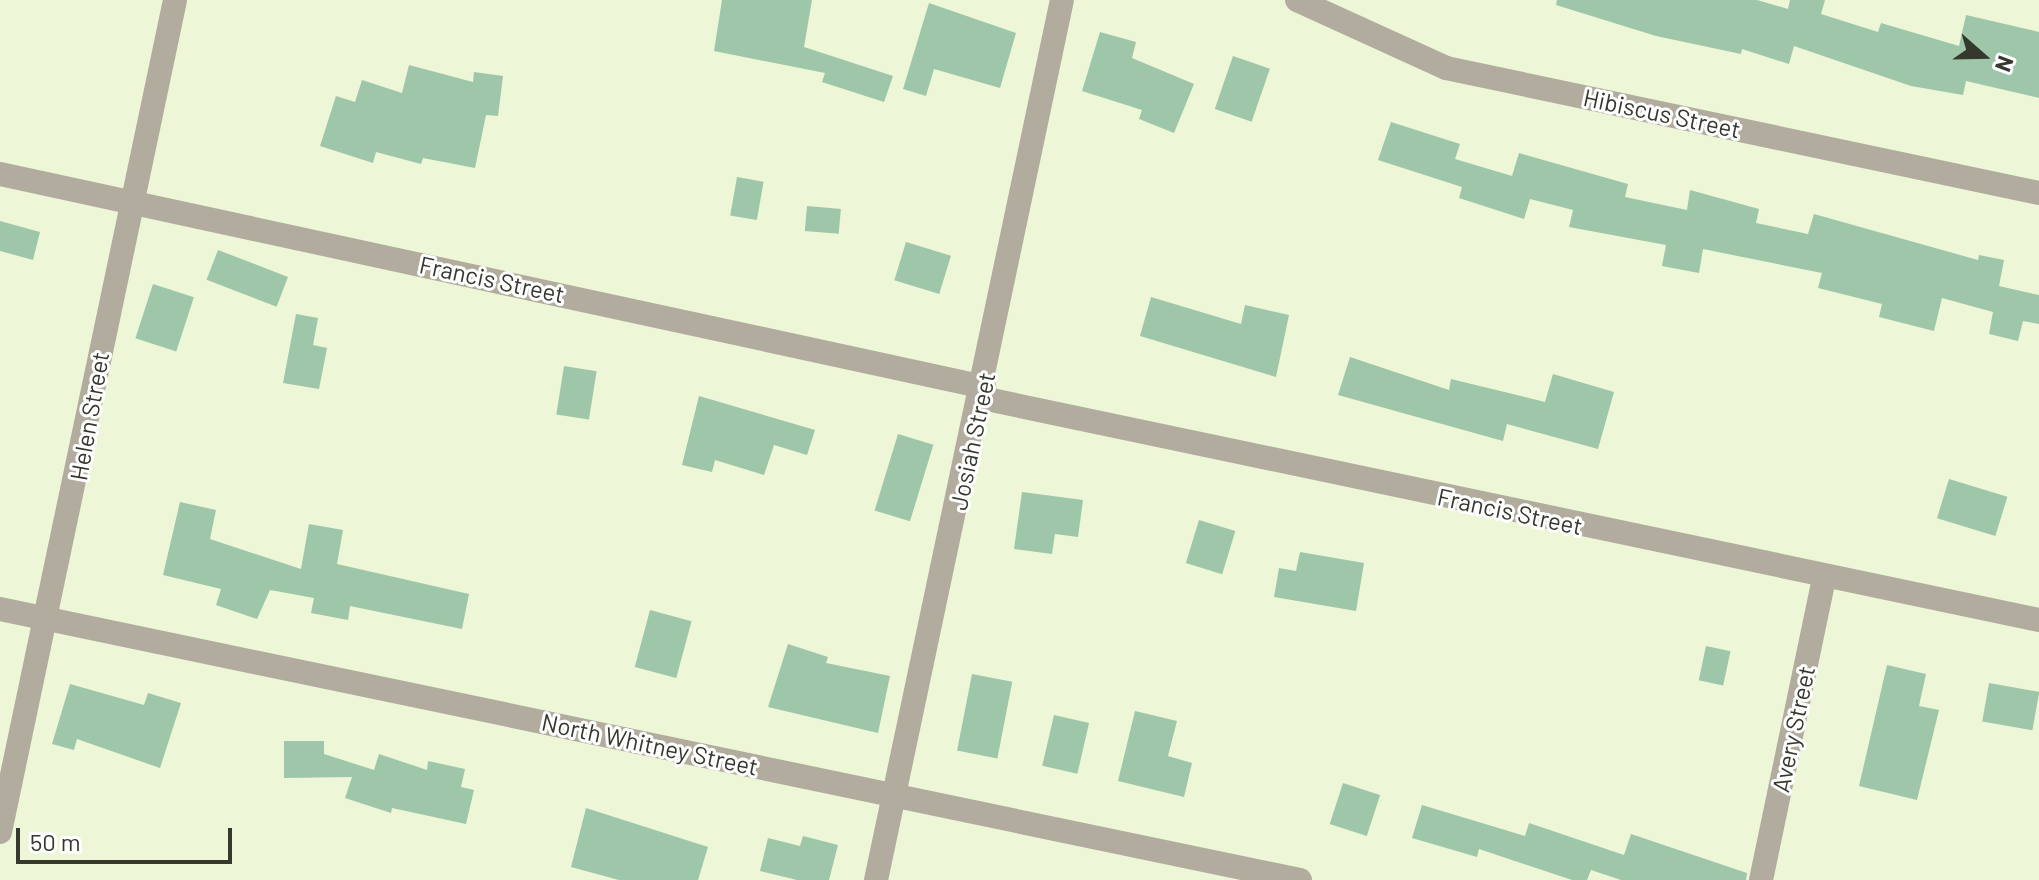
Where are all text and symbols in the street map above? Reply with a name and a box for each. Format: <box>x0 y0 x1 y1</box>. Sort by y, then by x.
north arrow <box>1943 16 2023 96</box>
text: N <box>1991 53 2020 76</box>
street label: Hibiscus Street <box>1581 82 1743 144</box>
street label: Francis Street <box>417 250 567 308</box>
street label: Helen Street <box>64 349 114 483</box>
street label: Josiah Street <box>943 369 1001 513</box>
street label: Francis Street <box>1435 482 1585 540</box>
street label: Avery Street <box>1766 663 1820 795</box>
street label: North Whitney Street <box>539 707 761 781</box>
scale bar <box>20 812 236 862</box>
text: 50 m <box>30 827 81 856</box>

